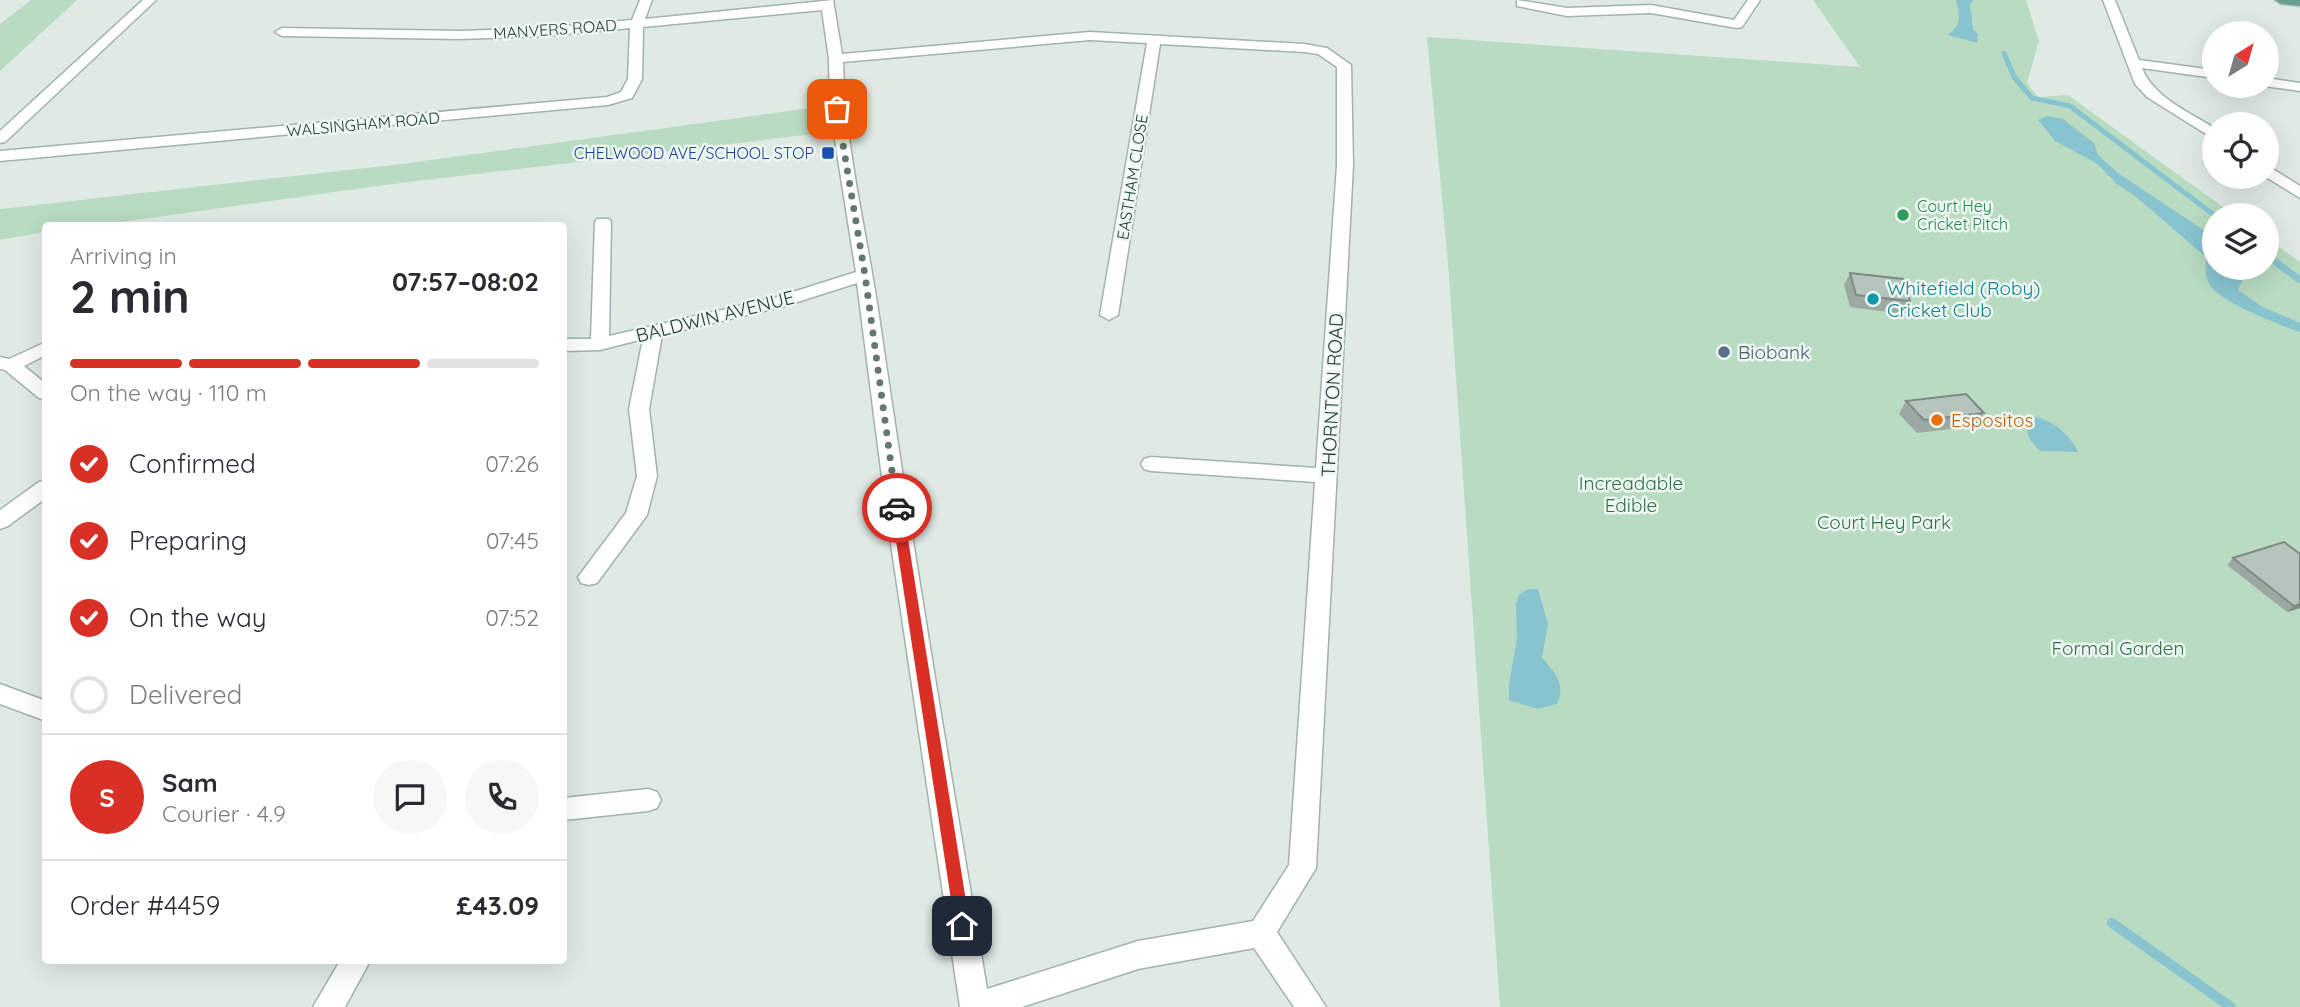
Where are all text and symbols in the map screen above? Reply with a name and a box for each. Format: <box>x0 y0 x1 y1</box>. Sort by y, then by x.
street label: MANVERS ROAD <box>493 15 617 43</box>
north arrow <box>2202 21 2278 98</box>
map controls <box>2202 21 2279 280</box>
pin <box>807 79 867 139</box>
icon: bag <box>818 90 856 128</box>
street label: WALSINGHAM ROAD <box>286 107 440 141</box>
button: locate <box>2202 112 2279 189</box>
street label: EASTHAM CLOSE <box>1112 113 1152 241</box>
place label: CHELWOOD AVE/SCHOOL STOP <box>574 143 814 163</box>
marker: CHELWOOD AVE/SCHOOL STOP <box>820 145 836 161</box>
place label: Court Hey Cricket Pitch <box>1917 196 2008 234</box>
button: layers <box>2202 203 2279 280</box>
marker: Court Hey Cricket Pitch <box>1895 207 1911 223</box>
text: Arriving in <box>70 241 177 270</box>
text: 07:57–08:02 <box>392 265 539 298</box>
text: 2 min <box>70 267 190 325</box>
place label: Whitefield (Roby) Cricket Club <box>1887 276 2040 322</box>
street label: BALDWIN AVENUE <box>633 285 797 347</box>
marker: Whitefield (Roby) Cricket Club <box>1865 291 1881 307</box>
street label: THORNTON ROAD <box>1316 313 1348 477</box>
place label: Biobank <box>1738 340 1810 364</box>
marker: Biobank <box>1716 344 1732 360</box>
text: On the way · 110 m <box>70 378 267 407</box>
place label: Espositos <box>1951 408 2033 432</box>
marker: Espositos <box>1929 412 1945 428</box>
icon: check <box>70 445 108 483</box>
text: Confirmed <box>129 447 256 480</box>
text: 07:26 <box>485 449 539 478</box>
park label: Increadable Edible <box>1579 471 1683 517</box>
courier <box>862 473 932 543</box>
icon: car <box>878 489 916 527</box>
park label: Court Hey Park <box>1817 510 1951 534</box>
icon: check <box>70 522 108 560</box>
text: Preparing <box>129 524 247 557</box>
text: 07:45 <box>486 526 539 555</box>
icon: check <box>70 599 108 637</box>
text: On the way <box>129 601 267 634</box>
text: 07:52 <box>485 603 539 632</box>
park label: Formal Garden <box>2052 636 2184 660</box>
text: Delivered <box>129 678 242 711</box>
button: chat <box>373 760 447 834</box>
button: phone <box>465 760 539 834</box>
text: Sam <box>162 766 218 799</box>
text: S <box>99 781 115 814</box>
text: Courier · 4.9 <box>162 799 286 828</box>
text: Order #4459 <box>70 889 220 922</box>
text: £43.09 <box>456 889 539 922</box>
pin <box>932 896 992 956</box>
icon: home <box>943 907 981 945</box>

